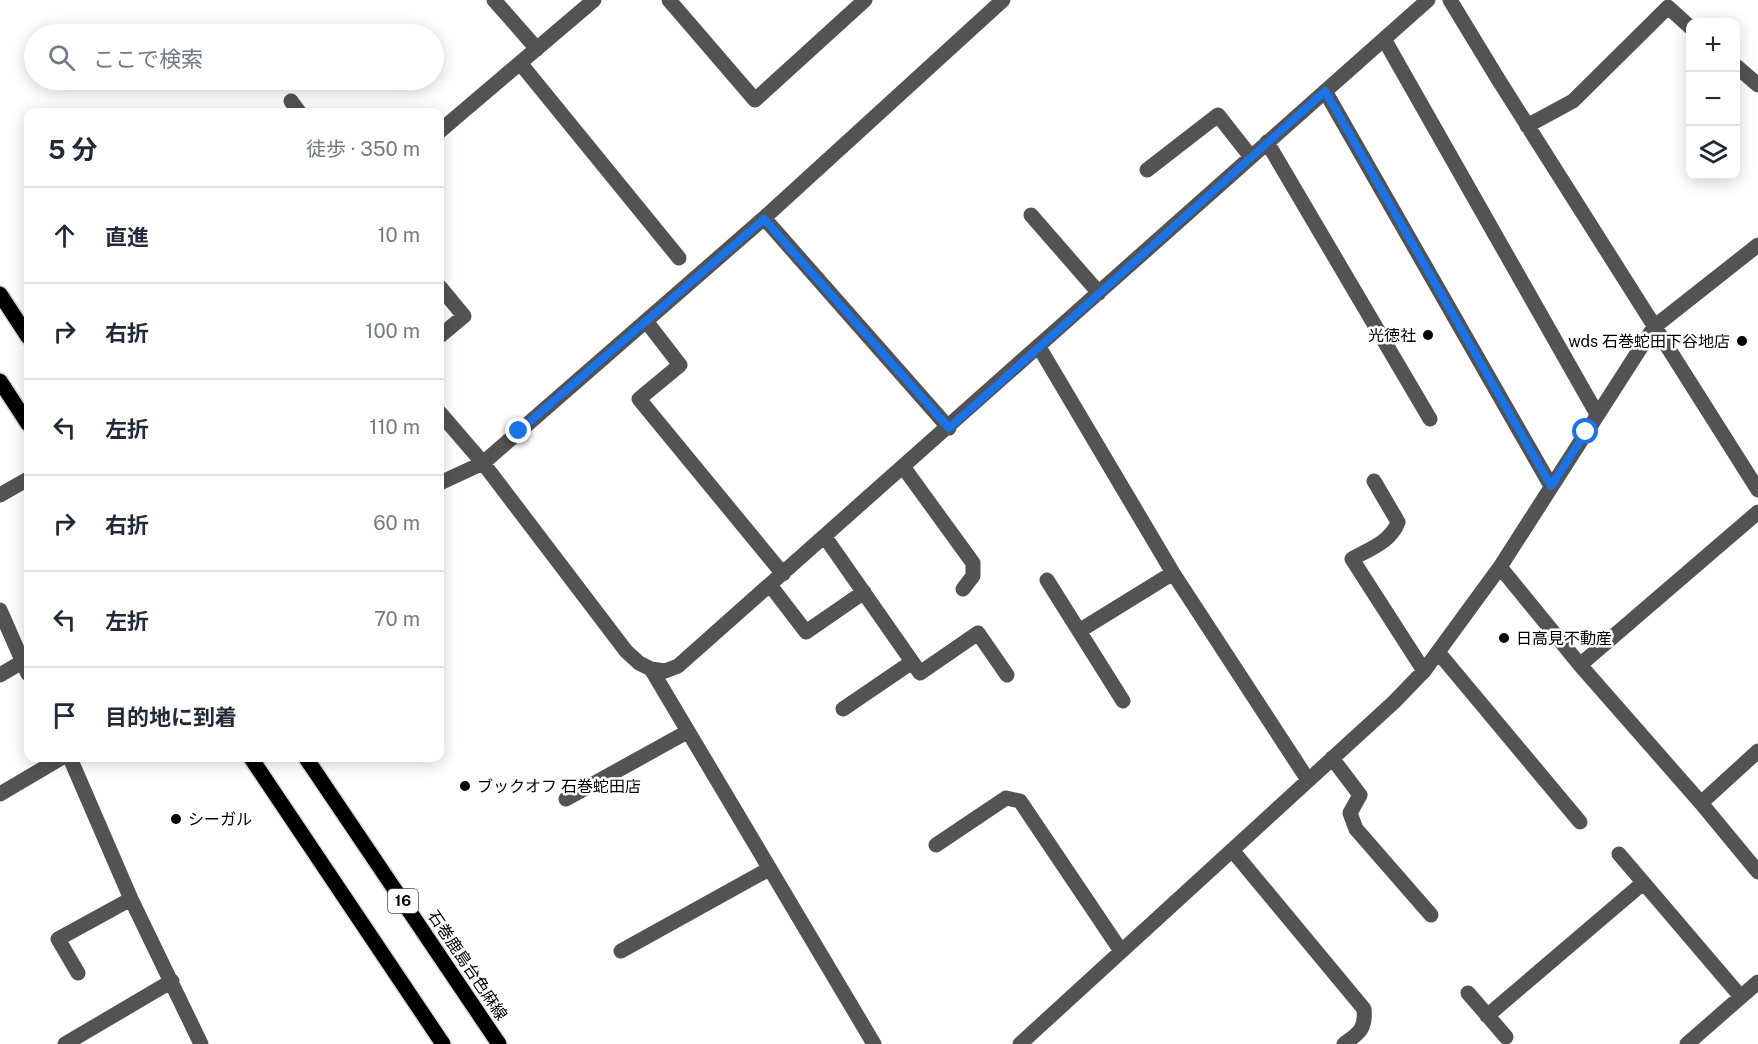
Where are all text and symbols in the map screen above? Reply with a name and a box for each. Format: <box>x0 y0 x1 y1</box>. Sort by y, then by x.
map controls <box>1686 18 1740 180</box>
button: + <box>1686 18 1740 72</box>
search box <box>24 24 444 90</box>
icon: search <box>45 41 78 74</box>
text: ここで検索 <box>93 46 203 72</box>
button: − <box>1686 72 1740 126</box>
button: layers <box>1686 126 1740 180</box>
text: 5 分 <box>48 134 97 165</box>
text: 徒歩 · 350 m <box>306 137 420 161</box>
icon: ahead <box>48 219 81 252</box>
text: 10 m <box>377 223 420 247</box>
text: 直進 <box>105 224 149 250</box>
icon: right <box>48 315 81 348</box>
text: 100 m <box>365 319 420 343</box>
text: 右折 <box>105 320 149 346</box>
place label: 光徳社 <box>1368 326 1416 345</box>
marker: 光徳社 <box>1421 328 1435 342</box>
place label: wds 石巻蛇田下谷地店 <box>1568 332 1730 351</box>
marker: wds 石巻蛇田下谷地店 <box>1735 334 1749 348</box>
icon: left <box>48 411 81 444</box>
text: 110 m <box>369 415 420 439</box>
text: 左折 <box>105 416 149 442</box>
route end <box>505 417 531 443</box>
route start <box>1572 418 1598 444</box>
icon: right <box>48 507 81 540</box>
text: 60 m <box>373 511 420 535</box>
text: 右折 <box>105 512 149 538</box>
icon: left <box>48 603 81 636</box>
text: 70 m <box>374 607 420 631</box>
text: 左折 <box>105 608 149 634</box>
place label: 日高見不動産 <box>1516 629 1612 648</box>
marker: 日高見不動産 <box>1497 631 1511 645</box>
icon: arrive <box>48 699 81 732</box>
text: 目的地に到着 <box>105 704 237 730</box>
place label: ブックオフ 石巻蛇田店 <box>477 777 641 796</box>
marker: ブックオフ 石巻蛇田店 <box>458 779 472 793</box>
place label: シーガル <box>188 810 252 829</box>
marker: シーガル <box>169 812 183 826</box>
road number: 16 <box>388 889 418 913</box>
street label: 石巻鹿島台色麻線 <box>424 907 511 1024</box>

